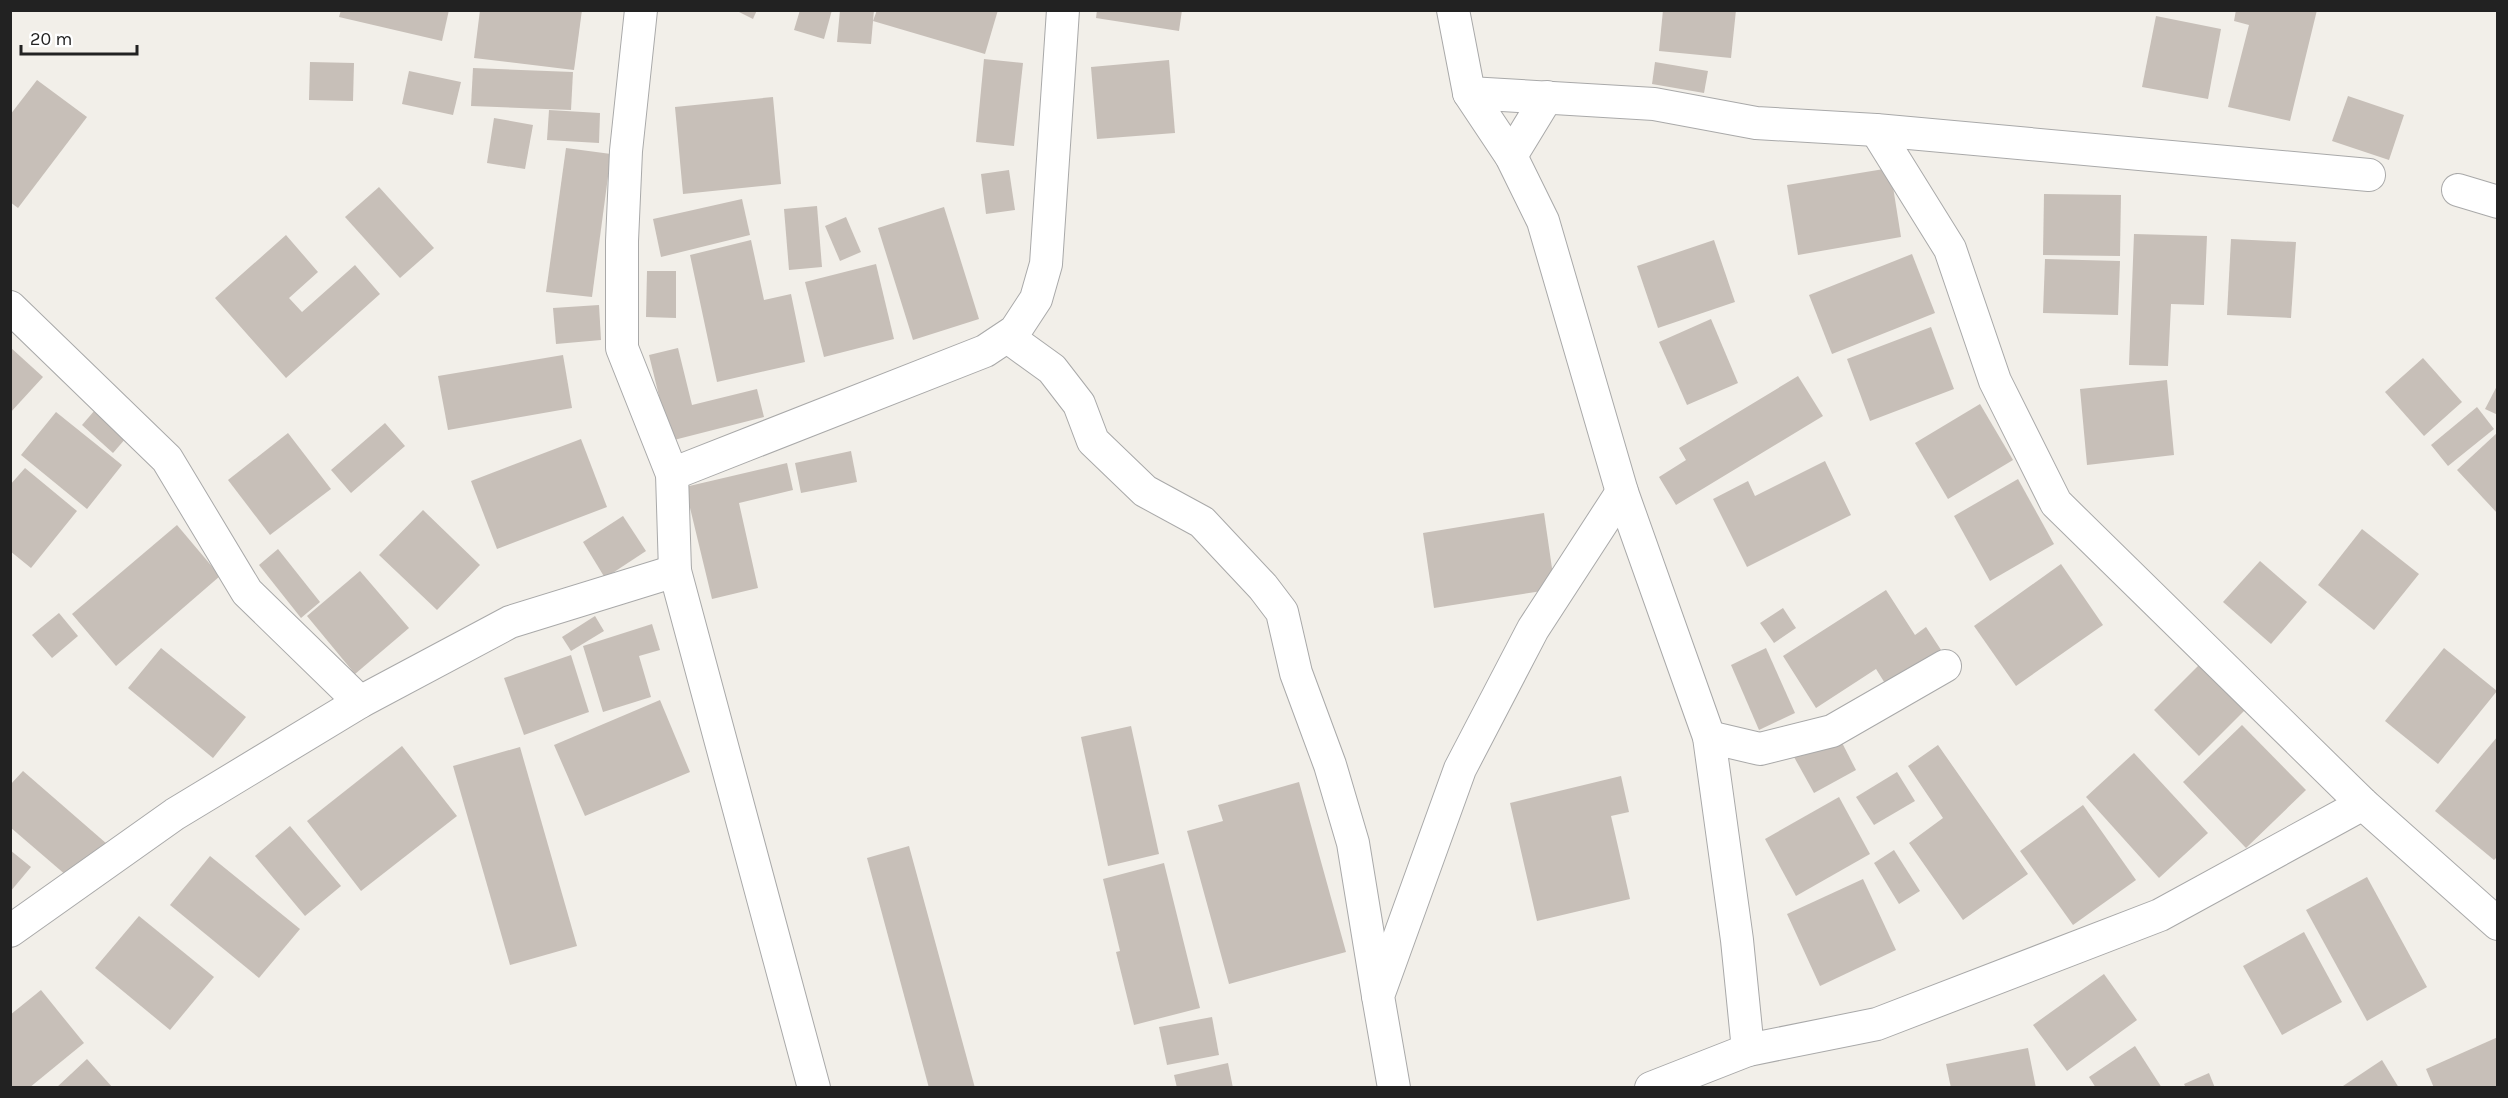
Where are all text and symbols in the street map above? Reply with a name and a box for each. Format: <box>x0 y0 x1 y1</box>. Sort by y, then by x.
scale bar <box>21 18 136 56</box>
text: 20 m <box>30 28 72 50</box>

